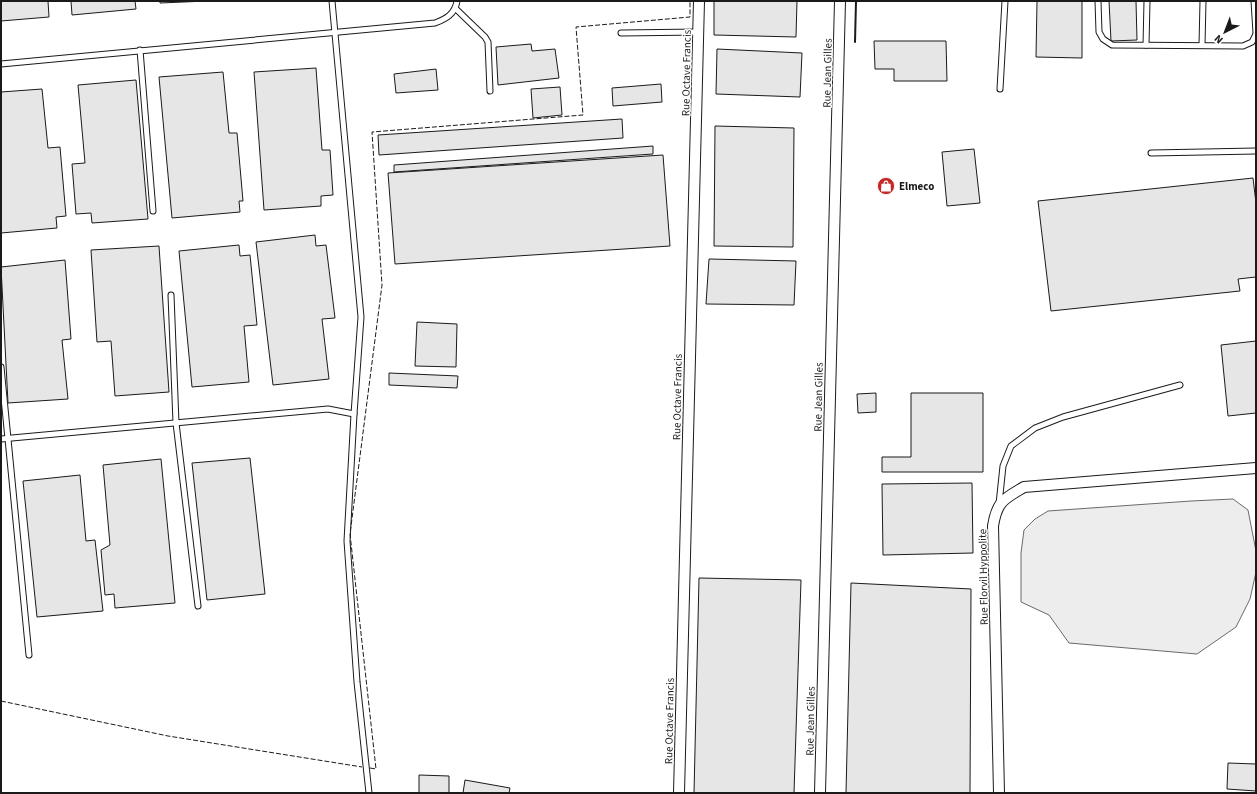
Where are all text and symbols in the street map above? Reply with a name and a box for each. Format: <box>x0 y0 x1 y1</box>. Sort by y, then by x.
north arrow <box>1205 12 1245 52</box>
street label: Rue Octave Francis <box>678 29 695 116</box>
text: N <box>1211 31 1226 47</box>
street label: Rue Jean Gilles <box>819 38 836 108</box>
shop icon: Elmeco <box>876 176 896 196</box>
place label: Elmeco <box>899 179 934 194</box>
street label: Rue Octave Francis <box>669 353 686 440</box>
street label: Rue Jean Gilles <box>810 362 827 432</box>
street label: Rue Florvil Hyppolite <box>975 528 992 625</box>
street label: Rue Octave Francis <box>661 677 678 764</box>
street label: Rue Jean Gilles <box>802 686 819 756</box>

